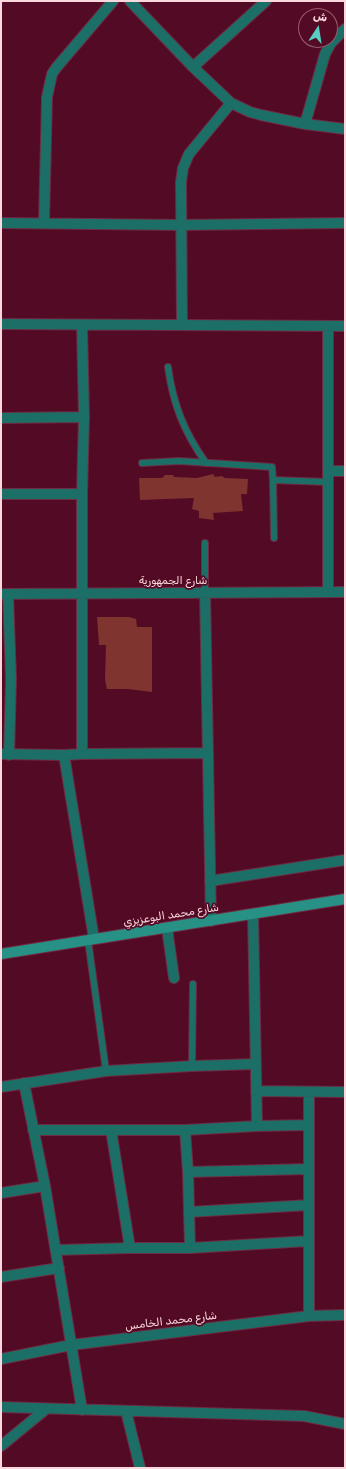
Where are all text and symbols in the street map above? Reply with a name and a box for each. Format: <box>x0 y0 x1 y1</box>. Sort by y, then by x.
north arrow <box>298 8 338 48</box>
text: ش <box>312 9 329 25</box>
street label: شارع الجمهورية <box>139 574 207 588</box>
street label: شارع محمد البوعزيزي <box>122 901 220 929</box>
street label: شارع محمد الخامس <box>124 1309 218 1333</box>

